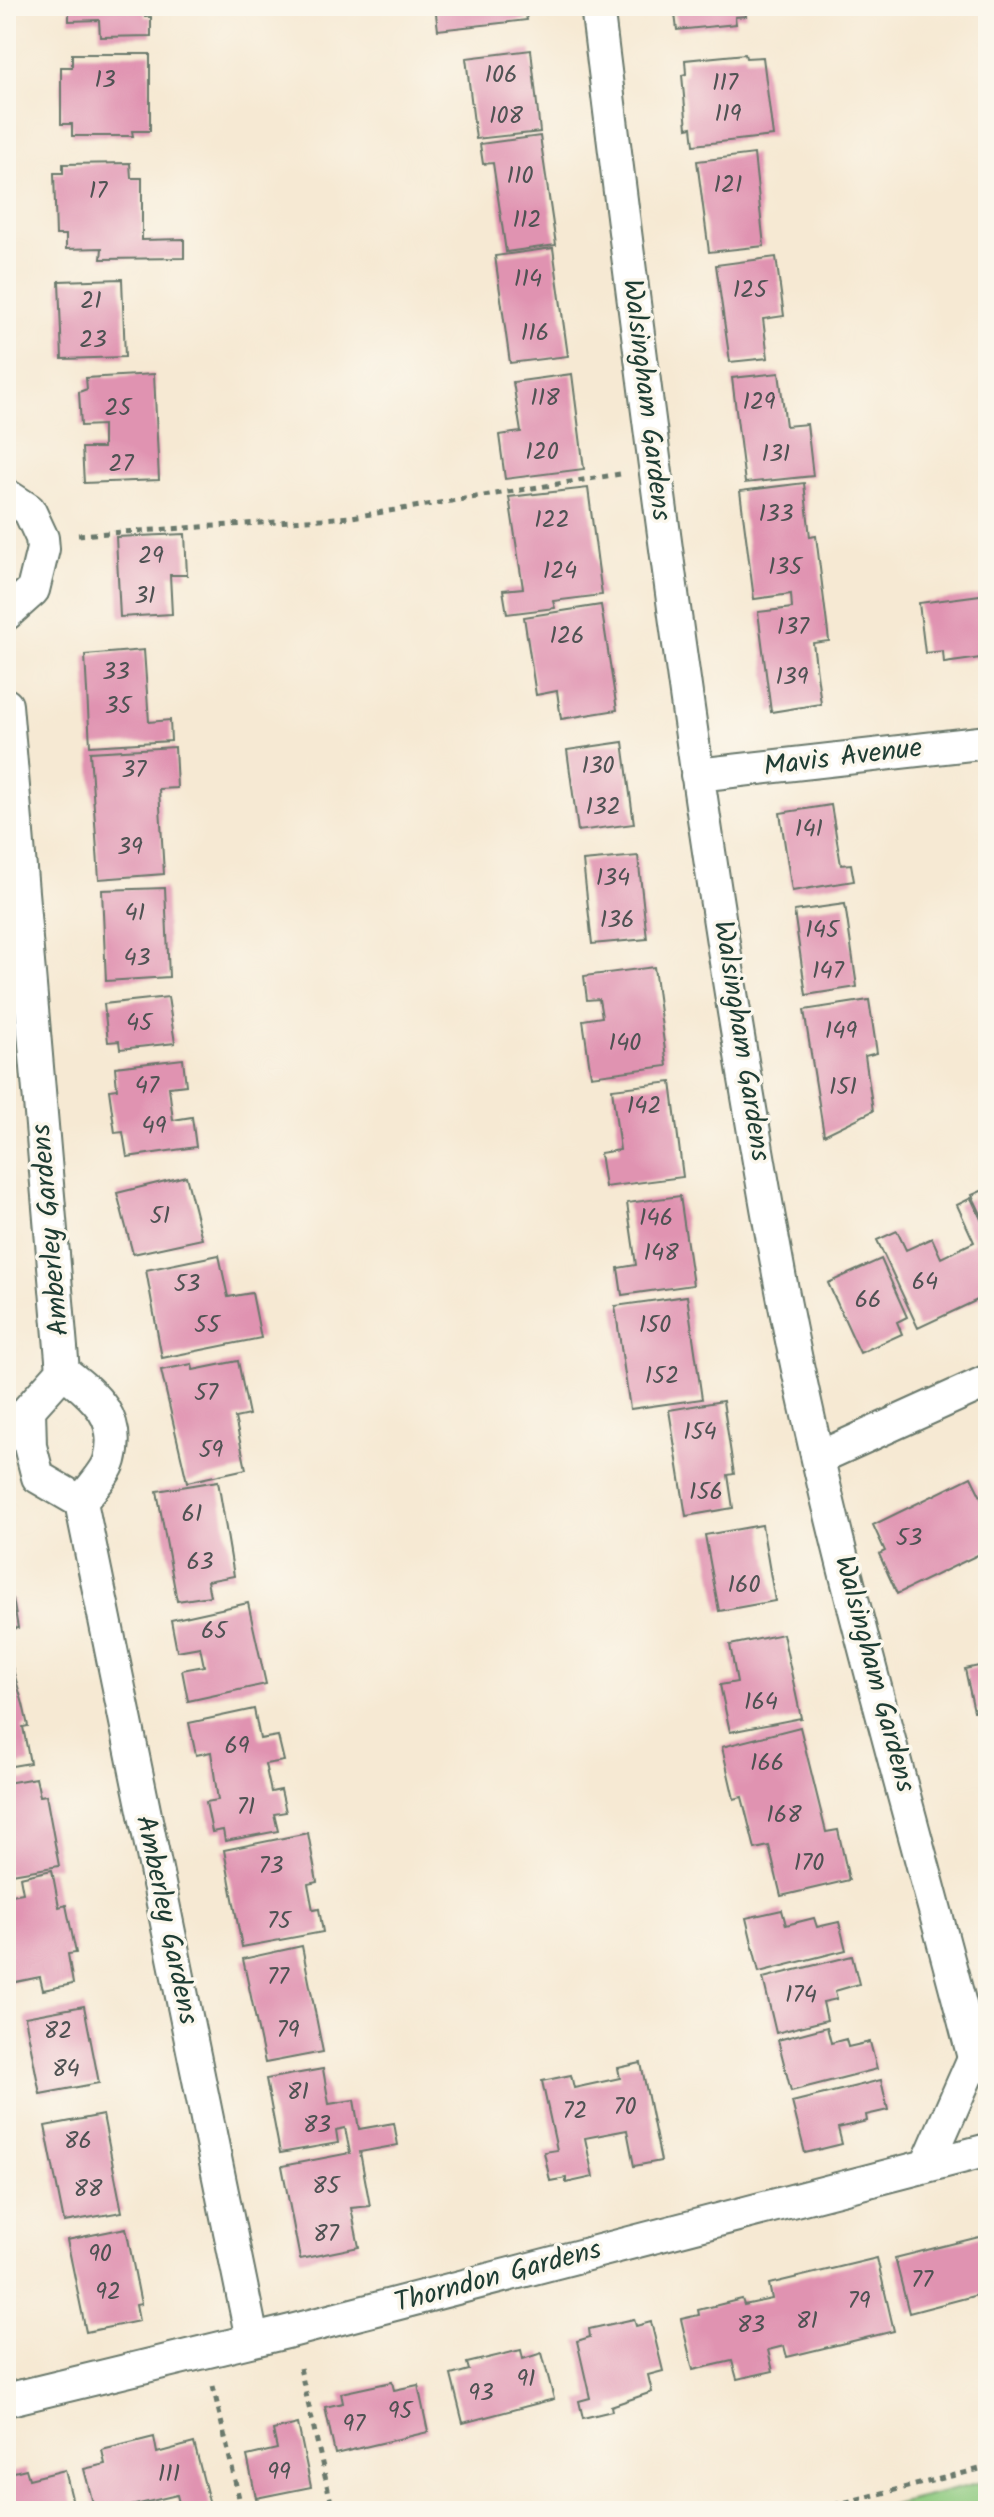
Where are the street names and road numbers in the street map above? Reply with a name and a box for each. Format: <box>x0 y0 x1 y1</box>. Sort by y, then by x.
street label: Walsingham Gardens <box>609 277 683 524</box>
street label: Mavis Avenue <box>761 726 925 790</box>
street label: Walsingham Gardens <box>700 917 782 1165</box>
street label: Amberley Gardens <box>19 1122 83 1338</box>
street label: Walsingham Gardens <box>821 1551 927 1797</box>
street label: Amberley Gardens <box>122 1811 210 2029</box>
street label: Thorndon Gardens <box>389 2228 607 2326</box>

